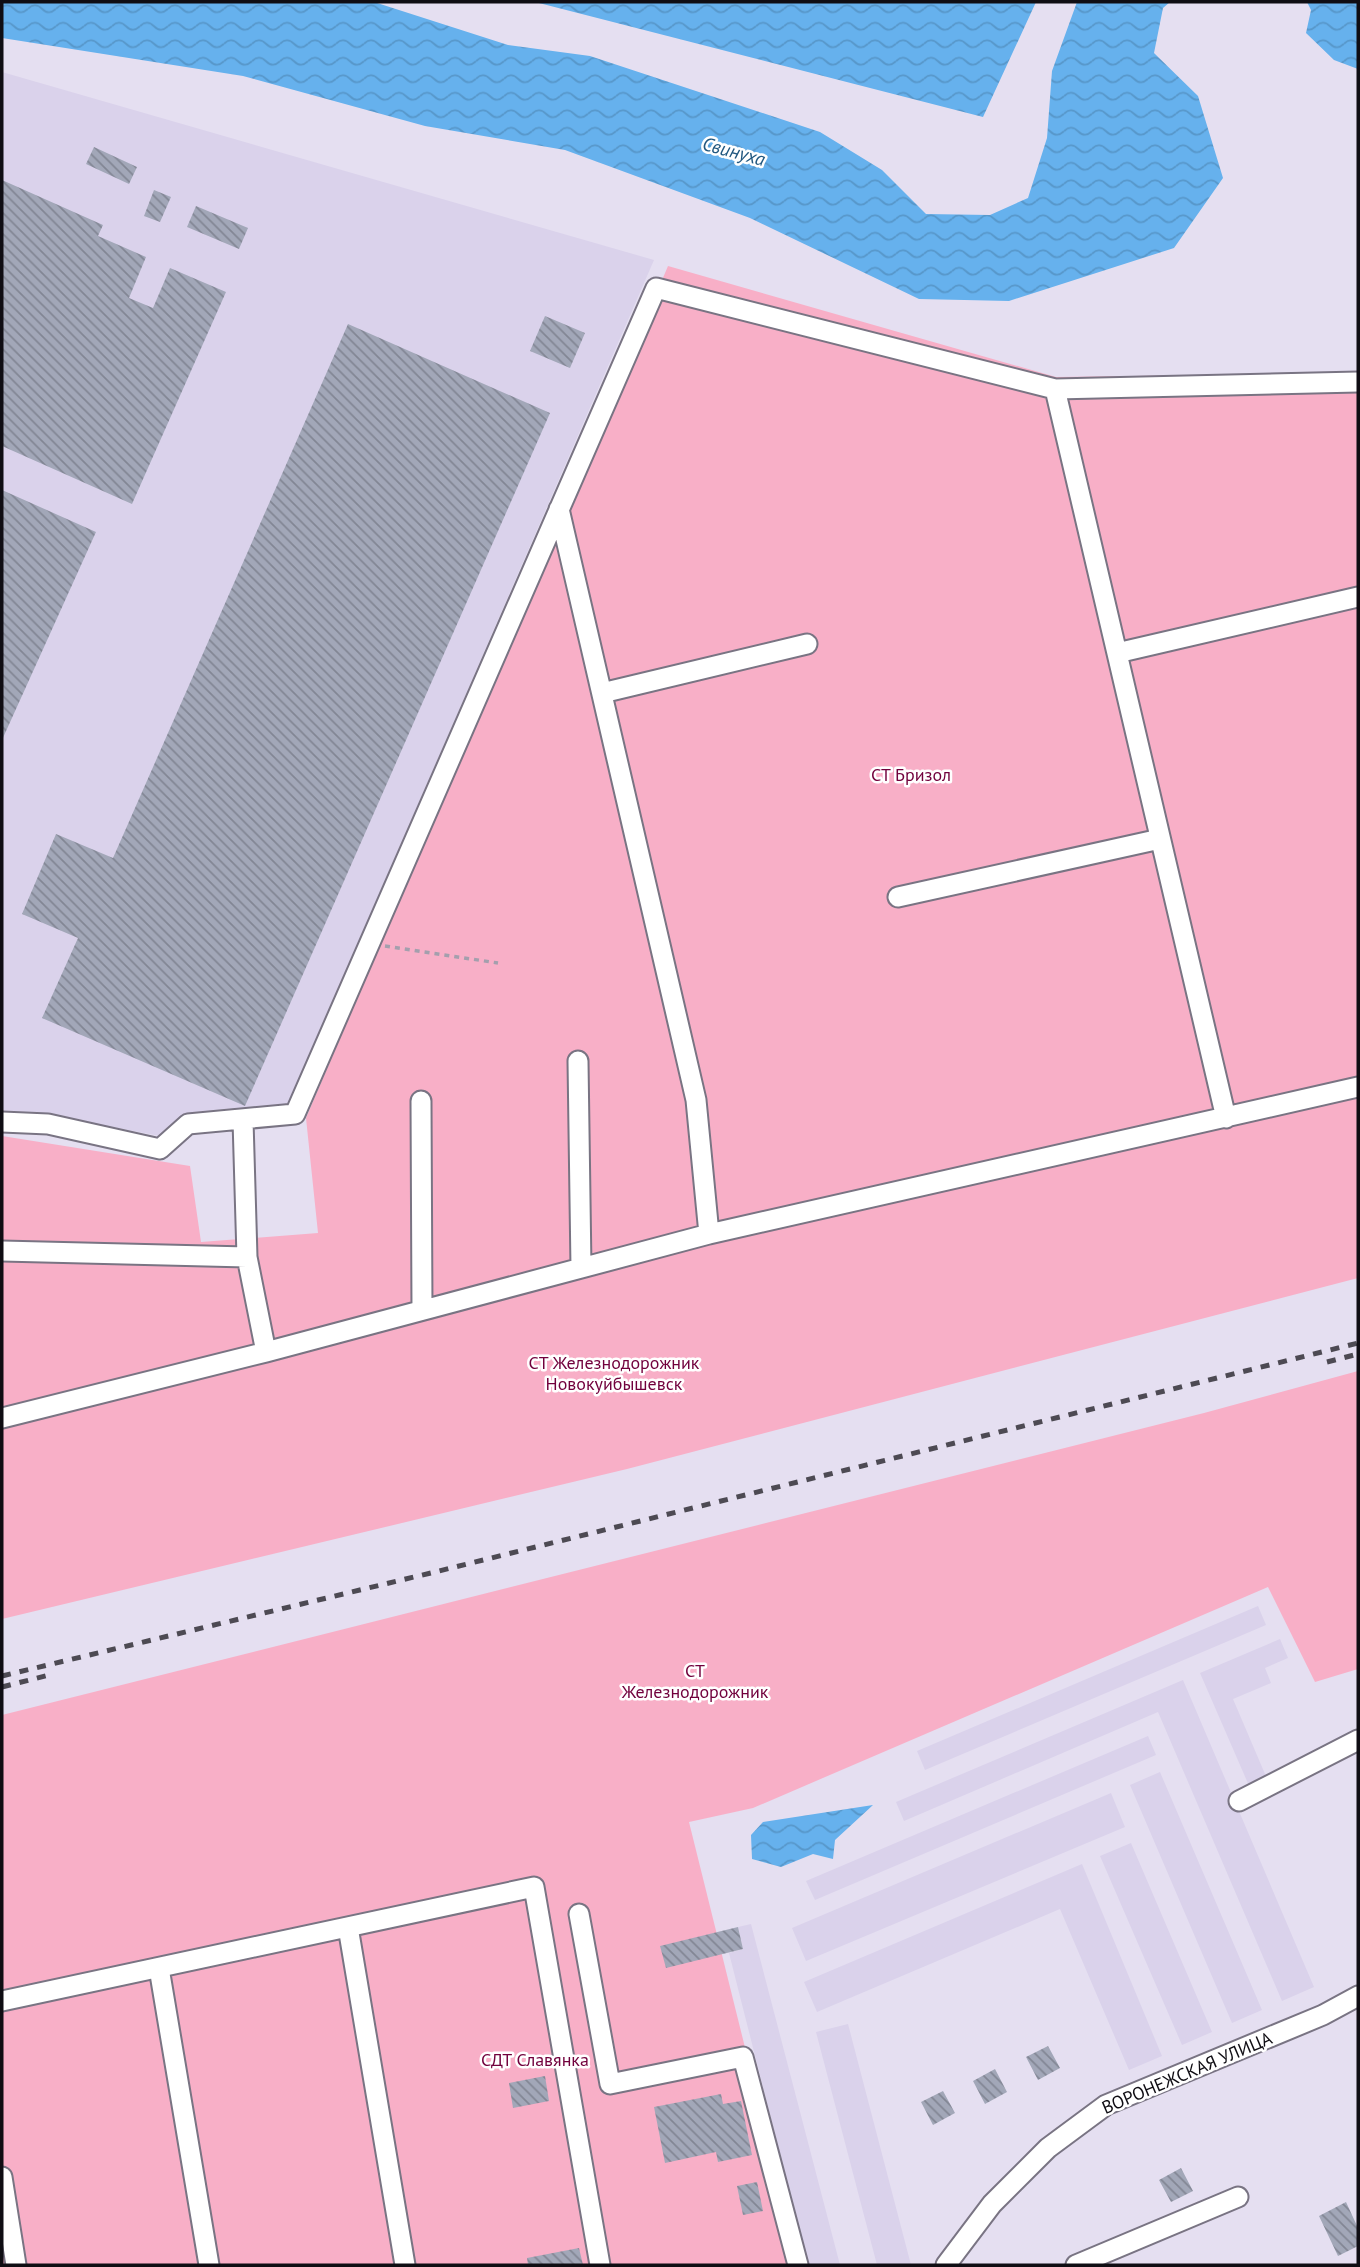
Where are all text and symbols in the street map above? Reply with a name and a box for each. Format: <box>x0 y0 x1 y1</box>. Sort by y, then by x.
water label: Свинуха <box>700 131 769 171</box>
park label: СТ Бризол <box>871 763 951 786</box>
park label: СТ Железнодорожник Новокуйбышевск <box>529 1351 700 1395</box>
park label: СТ Железнодорожник <box>621 1659 769 1703</box>
street label: ВОРОНЕЖСКАЯ УЛИЦА <box>1098 2026 1276 2119</box>
park label: СДТ Славянка <box>481 2048 589 2071</box>

